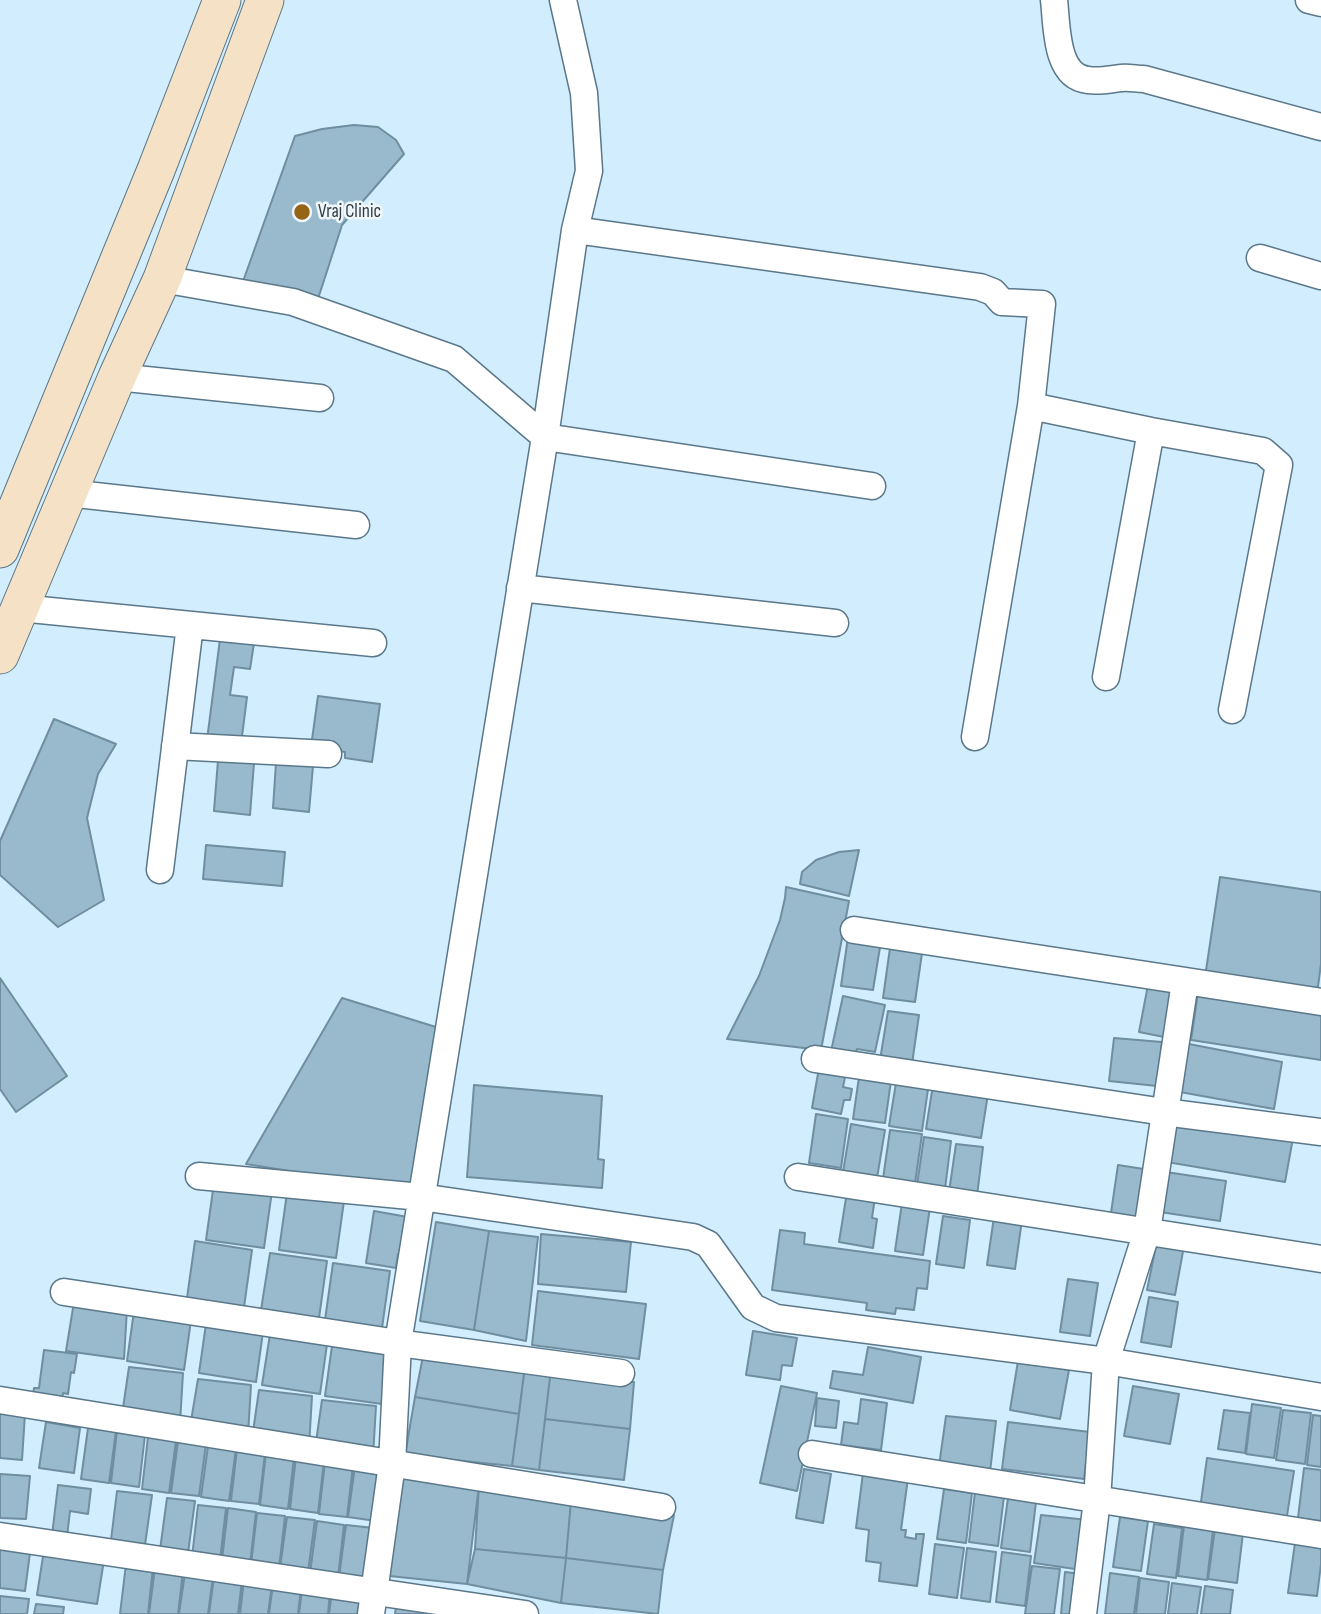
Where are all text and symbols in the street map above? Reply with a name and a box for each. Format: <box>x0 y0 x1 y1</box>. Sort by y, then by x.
place label: Vraj Clinic <box>318 201 381 223</box>
marker: Vraj Clinic <box>292 202 312 222</box>

